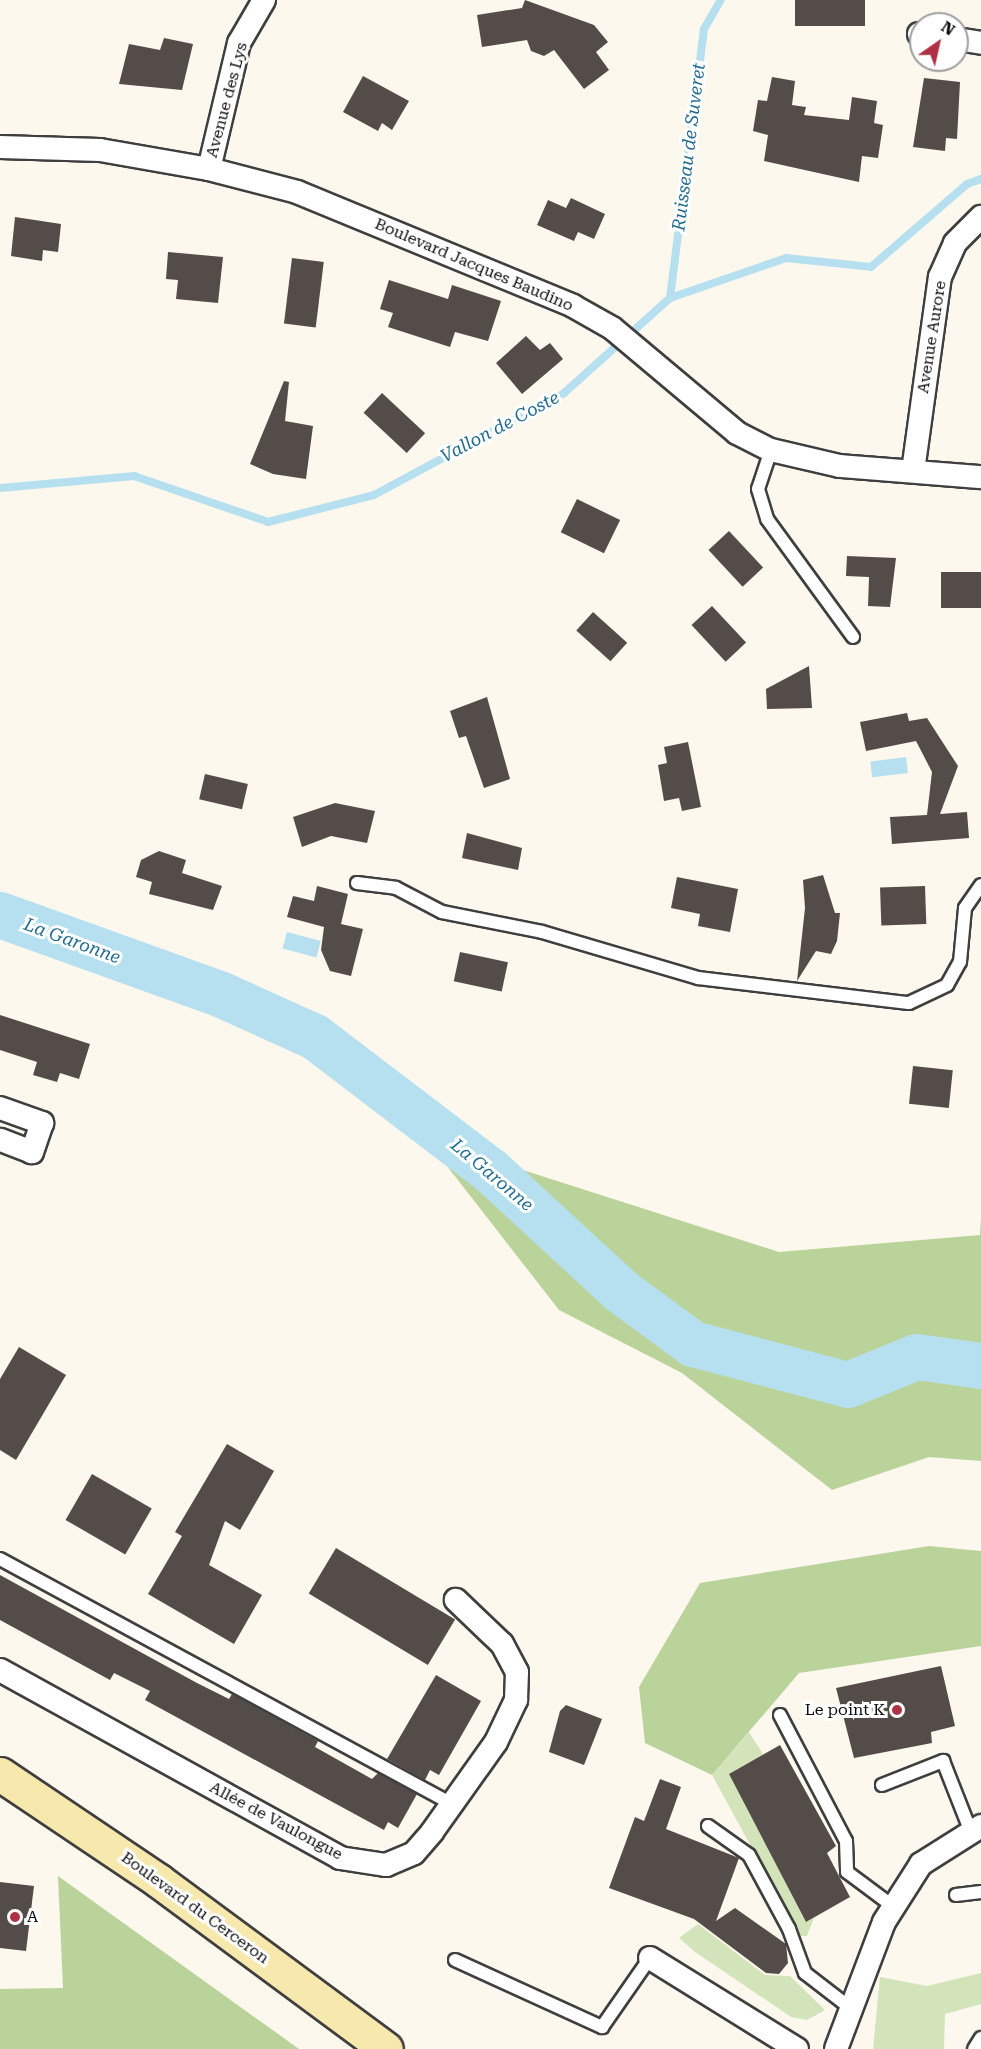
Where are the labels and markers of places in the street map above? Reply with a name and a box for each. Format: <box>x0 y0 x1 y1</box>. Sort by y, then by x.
place label: Le point K <box>805 1700 885 1720</box>
marker: Le point K <box>890 1703 904 1717</box>
place label: A <box>27 1907 38 1927</box>
marker: A <box>8 1910 22 1924</box>

